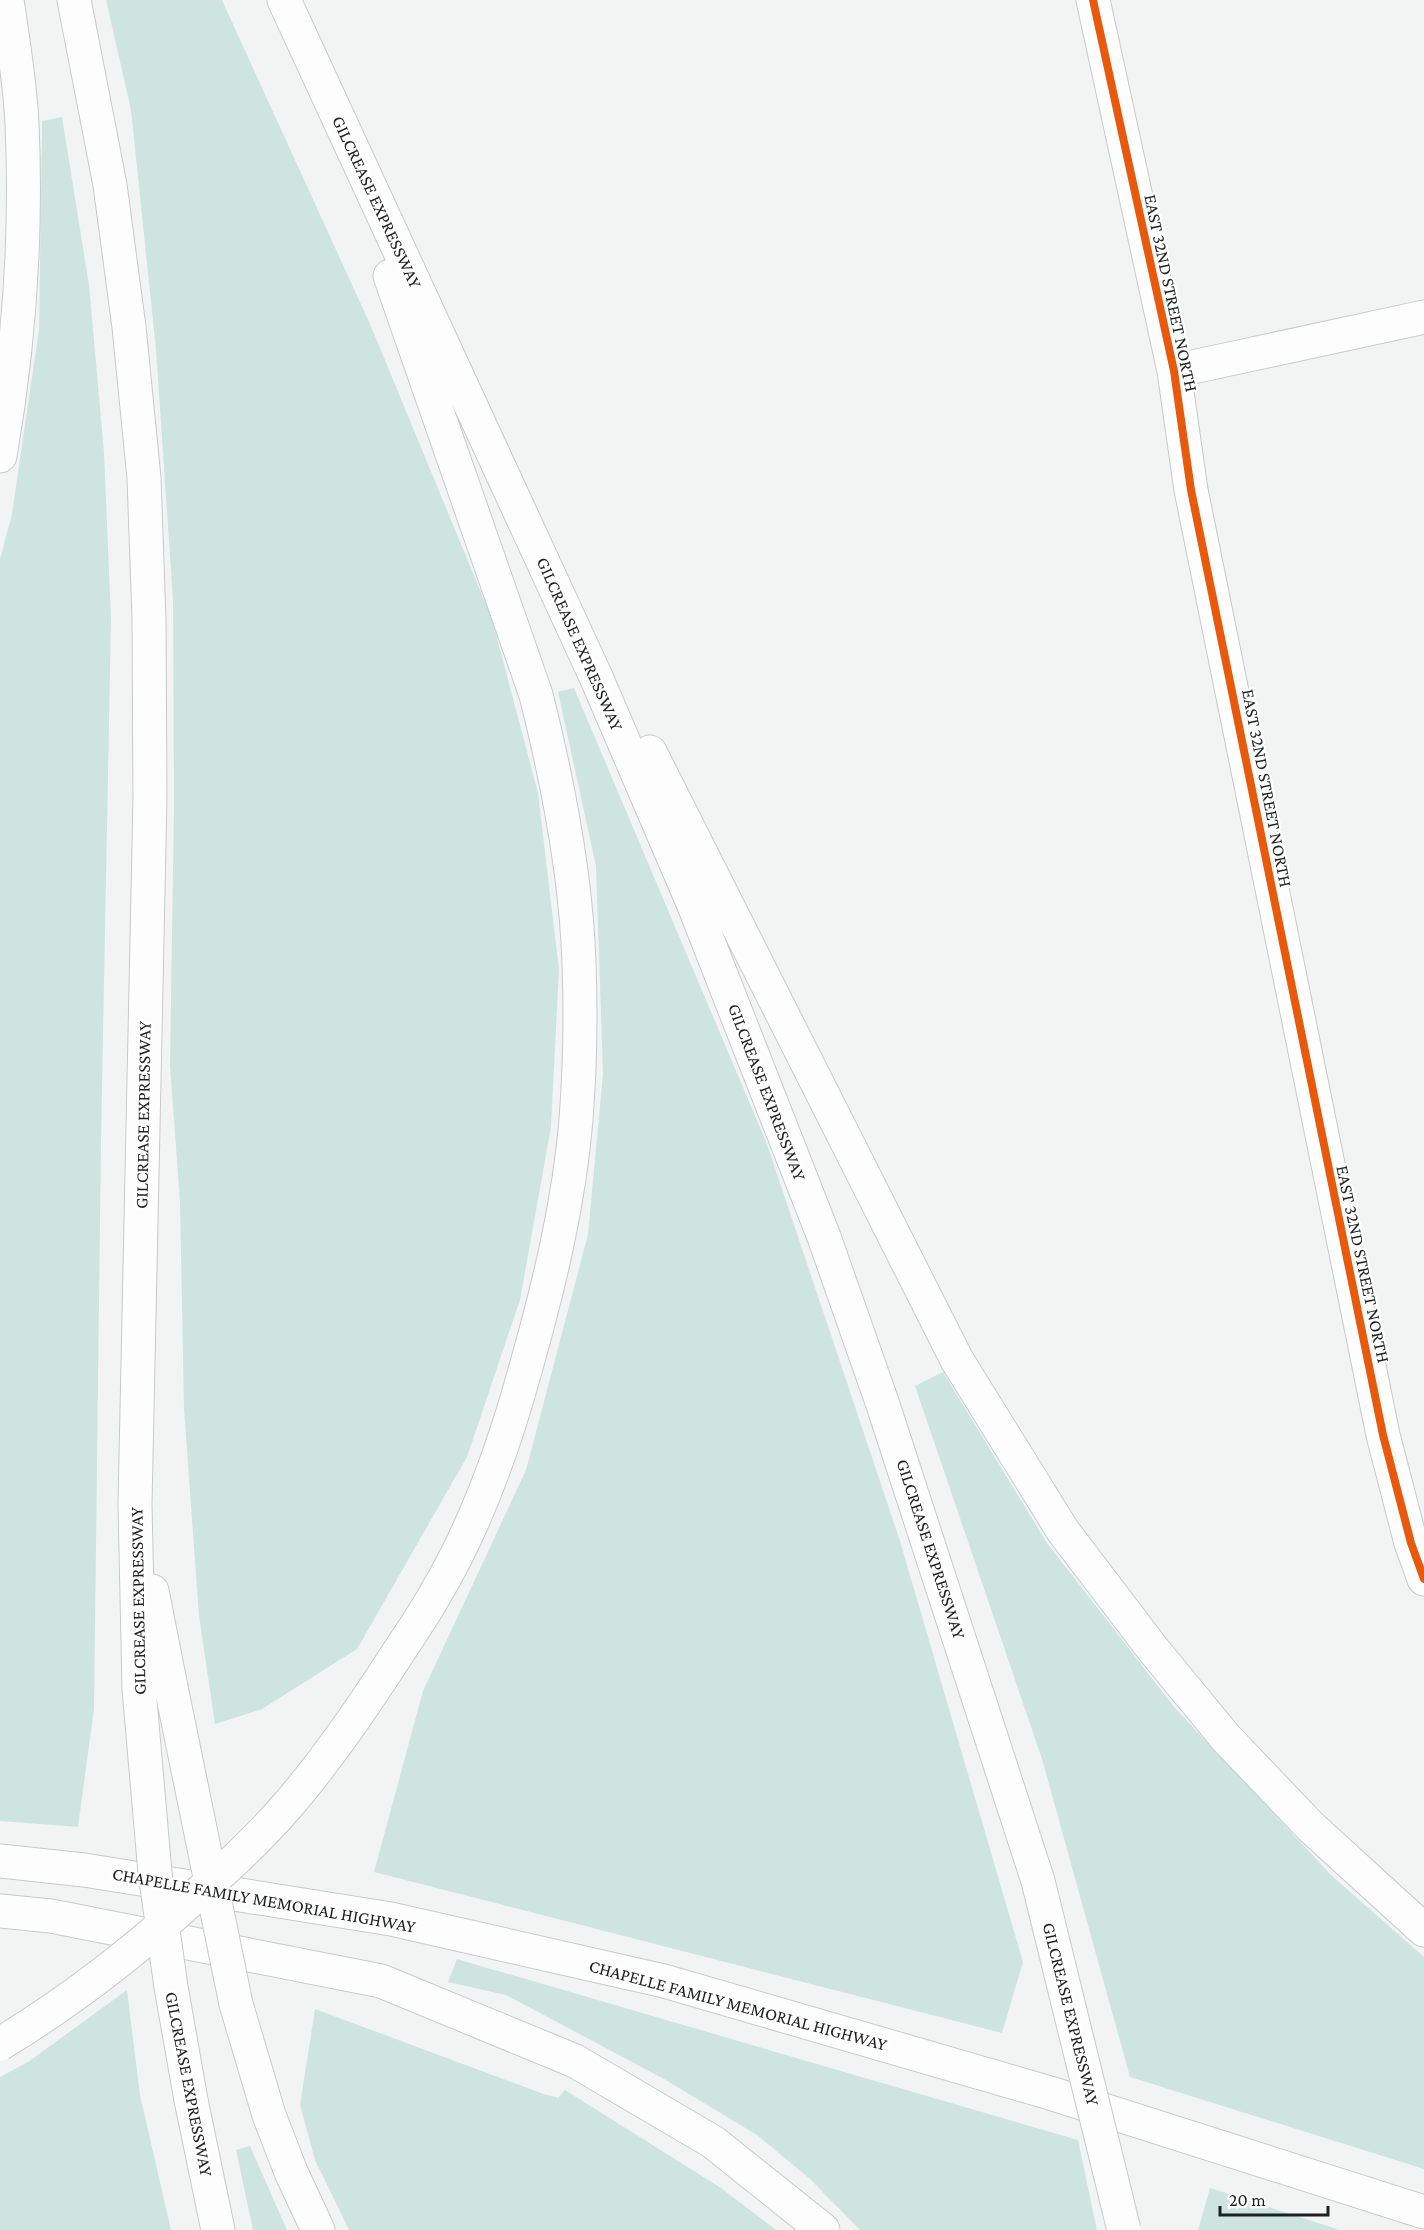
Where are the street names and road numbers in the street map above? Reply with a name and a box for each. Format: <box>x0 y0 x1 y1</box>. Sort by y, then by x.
street label: GILCREASE EXPRESSWAY <box>328 113 426 292</box>
street label: EAST 32ND STREET NORTH <box>1140 192 1202 394</box>
street label: GILCREASE EXPRESSWAY <box>533 554 628 734</box>
street label: EAST 32ND STREET NORTH <box>1238 687 1296 889</box>
street label: GILCREASE EXPRESSWAY <box>724 1001 810 1184</box>
street label: GILCREASE EXPRESSWAY <box>131 1020 155 1209</box>
street label: EAST 32ND STREET NORTH <box>1332 1163 1394 1365</box>
street label: GILCREASE EXPRESSWAY <box>892 1457 970 1642</box>
street label: GILCREASE EXPRESSWAY <box>126 1506 150 1695</box>
street label: CHAPELLE FAMILY MEMORIAL HIGHWAY <box>111 1863 418 1937</box>
street label: GILCREASE EXPRESSWAY <box>1039 1920 1104 2108</box>
street label: CHAPELLE FAMILY MEMORIAL HIGHWAY <box>587 1956 890 2055</box>
street label: GILCREASE EXPRESSWAY <box>161 1990 217 2179</box>

